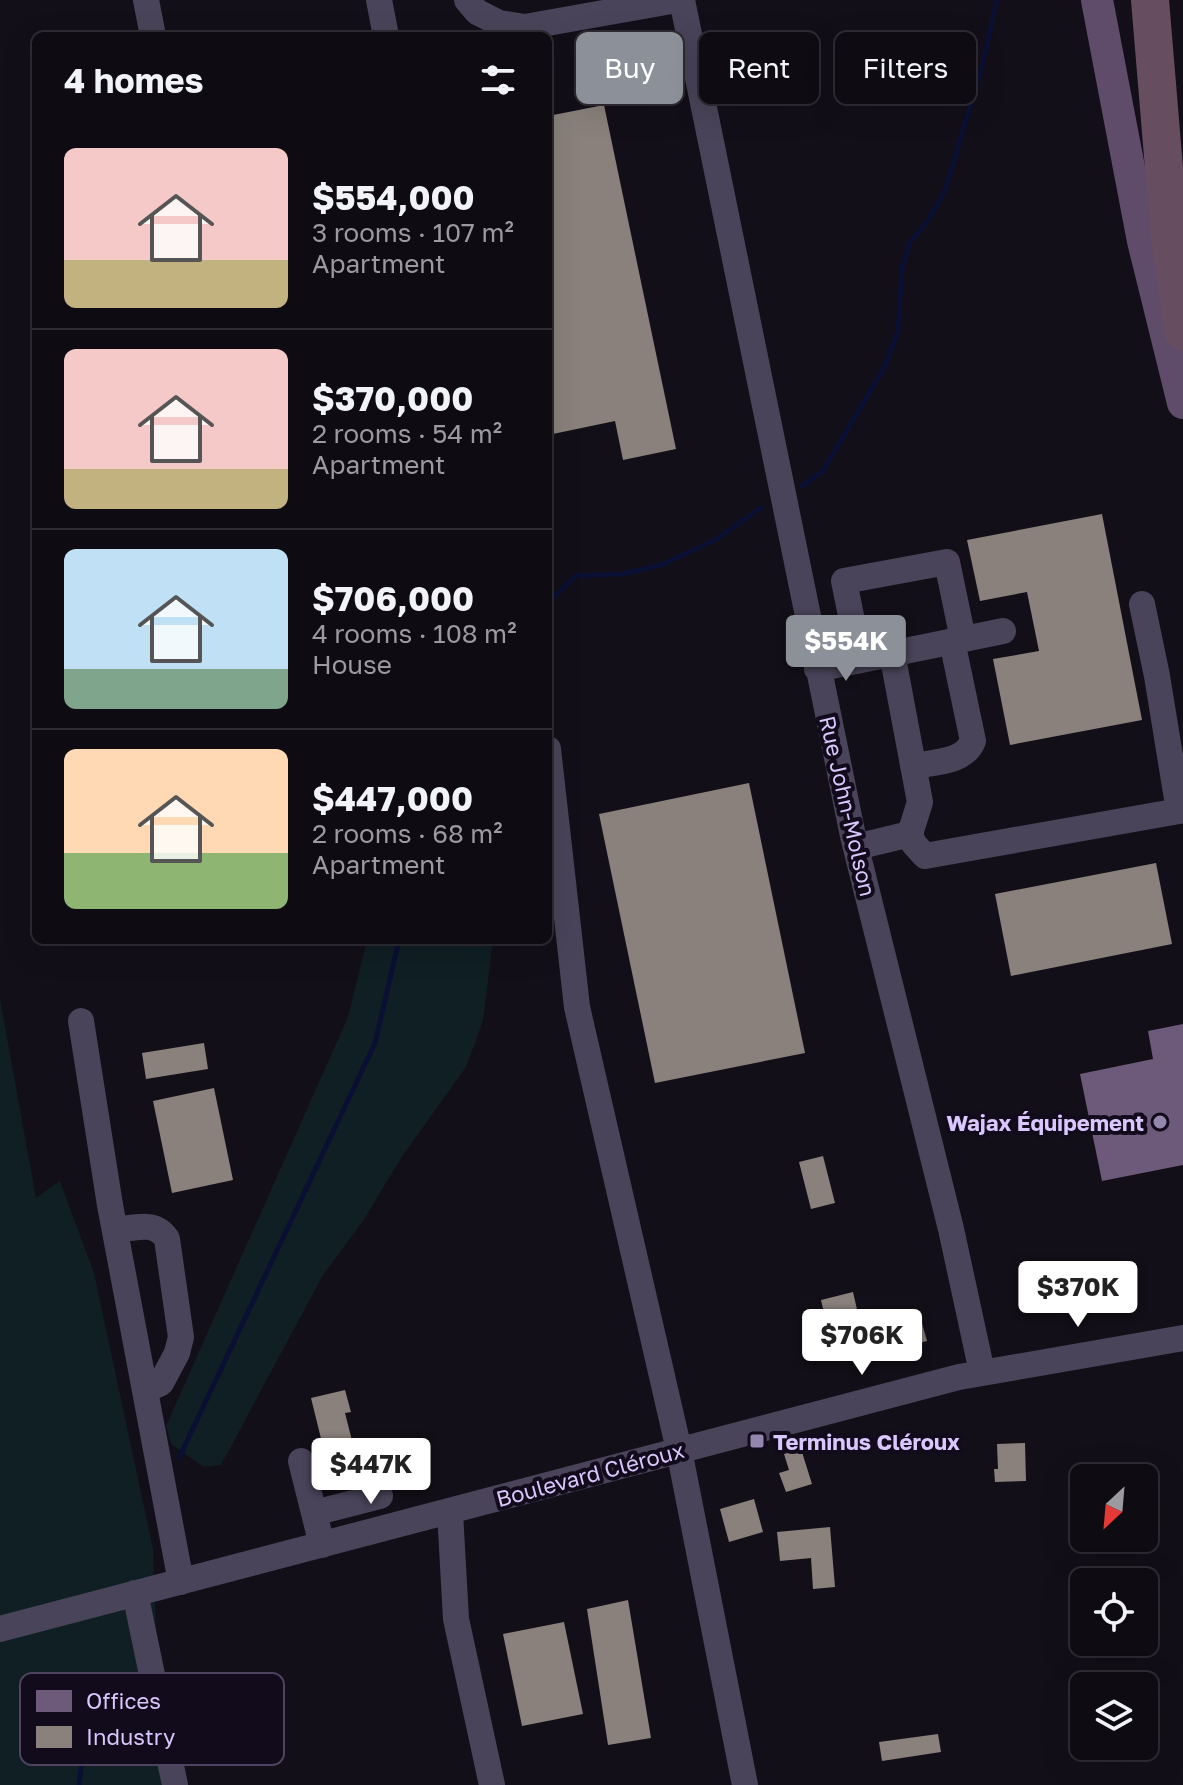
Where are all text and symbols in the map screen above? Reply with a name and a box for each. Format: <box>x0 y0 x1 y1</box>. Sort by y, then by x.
chip: Buy <box>576 32 683 104</box>
chip: Rent <box>699 32 819 104</box>
chip: Filters <box>835 32 976 104</box>
icon: filters <box>476 58 520 102</box>
text: 4 homes <box>64 60 204 100</box>
text: $554,000 <box>312 177 475 217</box>
icon: home <box>128 180 224 276</box>
text: 3 rooms · 107 m² <box>312 217 514 248</box>
text: Apartment <box>312 248 445 279</box>
text: $370,000 <box>312 378 473 418</box>
icon: home <box>128 381 224 477</box>
text: 2 rooms · 54 m² <box>312 418 502 449</box>
text: Apartment <box>312 449 445 480</box>
text: $706,000 <box>312 578 474 618</box>
icon: home <box>128 581 224 677</box>
pin: $554K <box>790 615 902 683</box>
text: 4 rooms · 108 m² <box>312 618 517 649</box>
text: $554K <box>804 625 888 656</box>
text: House <box>312 649 392 680</box>
street label: Rue John-Molson <box>814 713 882 899</box>
text: $447,000 <box>312 778 473 818</box>
icon: home <box>128 781 224 877</box>
text: 2 rooms · 68 m² <box>312 818 503 849</box>
text: Apartment <box>312 849 445 880</box>
place label: Wajax Équipement <box>946 1109 1144 1136</box>
marker: Wajax Équipement <box>1151 1113 1169 1131</box>
pin: $370K <box>1022 1261 1134 1329</box>
text: $370K <box>1036 1271 1120 1302</box>
pin: $706K <box>806 1309 918 1377</box>
text: $706K <box>820 1319 904 1350</box>
place label: Terminus Cléroux <box>773 1428 960 1455</box>
marker: Terminus Cléroux <box>748 1432 766 1450</box>
street label: Boulevard Cléroux <box>493 1436 687 1512</box>
pin: $447K <box>315 1438 427 1506</box>
text: $447K <box>330 1448 412 1479</box>
north arrow <box>1070 1464 1158 1552</box>
map controls <box>1070 1464 1158 1760</box>
button: locate <box>1070 1568 1158 1656</box>
button: layers <box>1070 1672 1158 1760</box>
legend <box>20 1673 284 1765</box>
text: Offices <box>86 1687 161 1714</box>
text: Industry <box>86 1723 175 1750</box>

